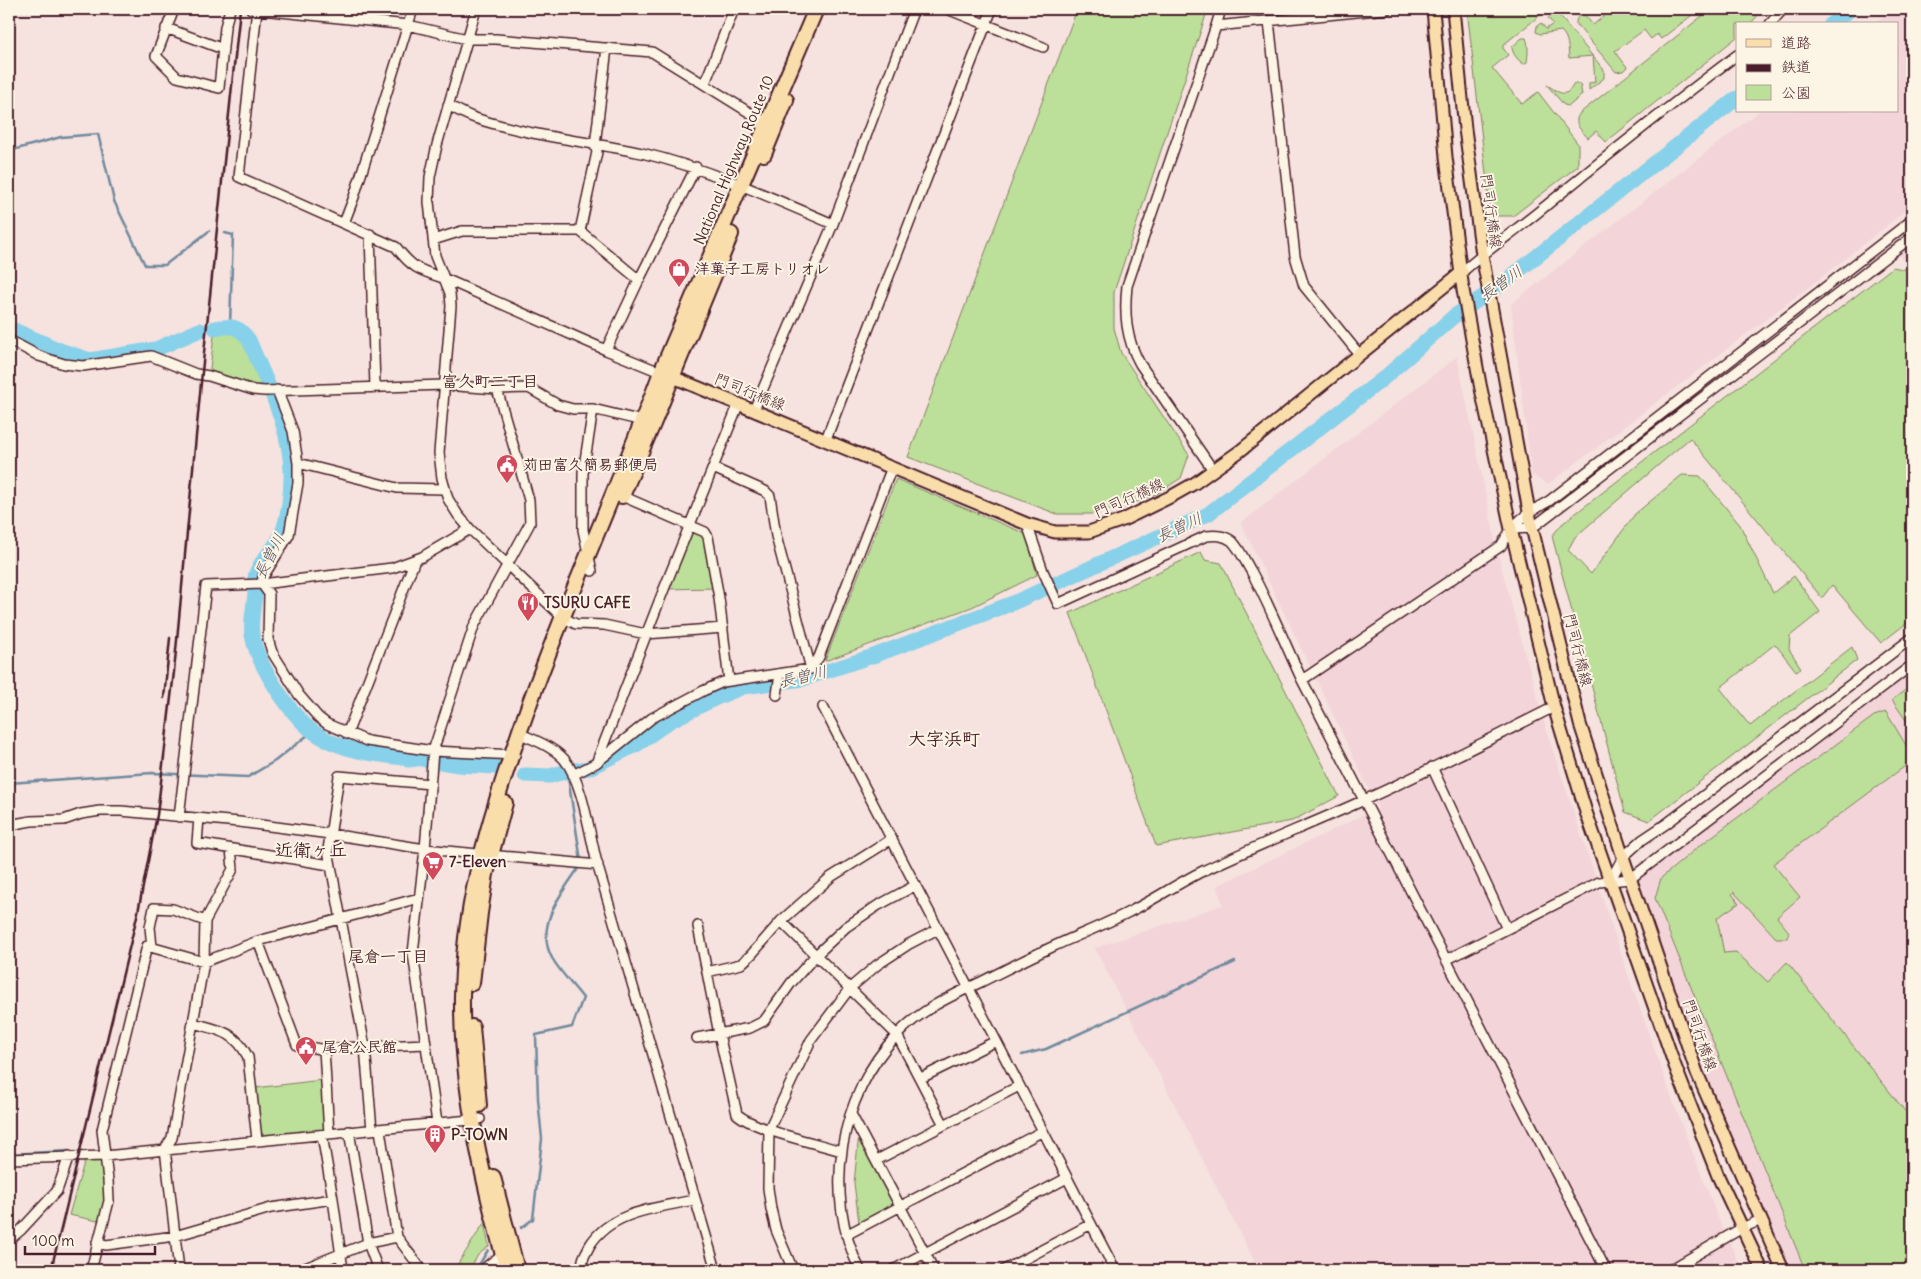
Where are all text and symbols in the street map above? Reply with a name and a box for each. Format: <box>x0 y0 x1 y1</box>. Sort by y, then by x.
legend <box>1736 22 1898 112</box>
text: 道路 <box>1781 33 1811 52</box>
text: 鉄道 <box>1781 57 1811 76</box>
street label: National Highway Route 10 <box>689 72 778 247</box>
text: 公園 <box>1781 83 1811 102</box>
street label: 門司行橋線 <box>1477 172 1506 249</box>
shop icon: 洋菓子工房トリオレ <box>667 257 691 288</box>
place label: 洋菓子工房トリオレ <box>695 259 830 278</box>
water label: 長曽川 <box>1476 261 1526 305</box>
street label: 門司行橋線 <box>712 369 789 414</box>
district label: 富久町二丁目 <box>442 371 538 391</box>
public building icon: 苅田富久簡易郵便局 <box>495 453 519 484</box>
place label: 苅田富久簡易郵便局 <box>523 455 658 474</box>
street label: 門司行橋線 <box>1091 474 1167 521</box>
water label: 長曽川 <box>1153 508 1205 546</box>
water label: 長曽川 <box>249 530 289 582</box>
restaurant icon: TSURU CAFE <box>516 591 540 622</box>
place label: TSURU CAFE <box>544 593 631 612</box>
street label: 門司行橋線 <box>1560 611 1597 689</box>
water label: 長曽川 <box>777 661 829 691</box>
district label: 大字浜町 <box>908 727 980 750</box>
district label: 近衛ヶ丘 <box>275 838 347 861</box>
supermarket icon: 7-Eleven <box>421 850 445 881</box>
place label: 7-Eleven <box>449 852 507 871</box>
district label: 尾倉一丁目 <box>348 946 428 966</box>
street label: 門司行橋線 <box>1679 996 1722 1073</box>
public building icon: 尾倉公民館 <box>294 1035 318 1066</box>
place label: 尾倉公民館 <box>322 1037 397 1056</box>
building icon: P-TOWN <box>423 1123 447 1154</box>
place label: P-TOWN <box>451 1125 508 1144</box>
scale bar <box>25 1224 155 1256</box>
text: 100 m <box>32 1231 74 1250</box>

